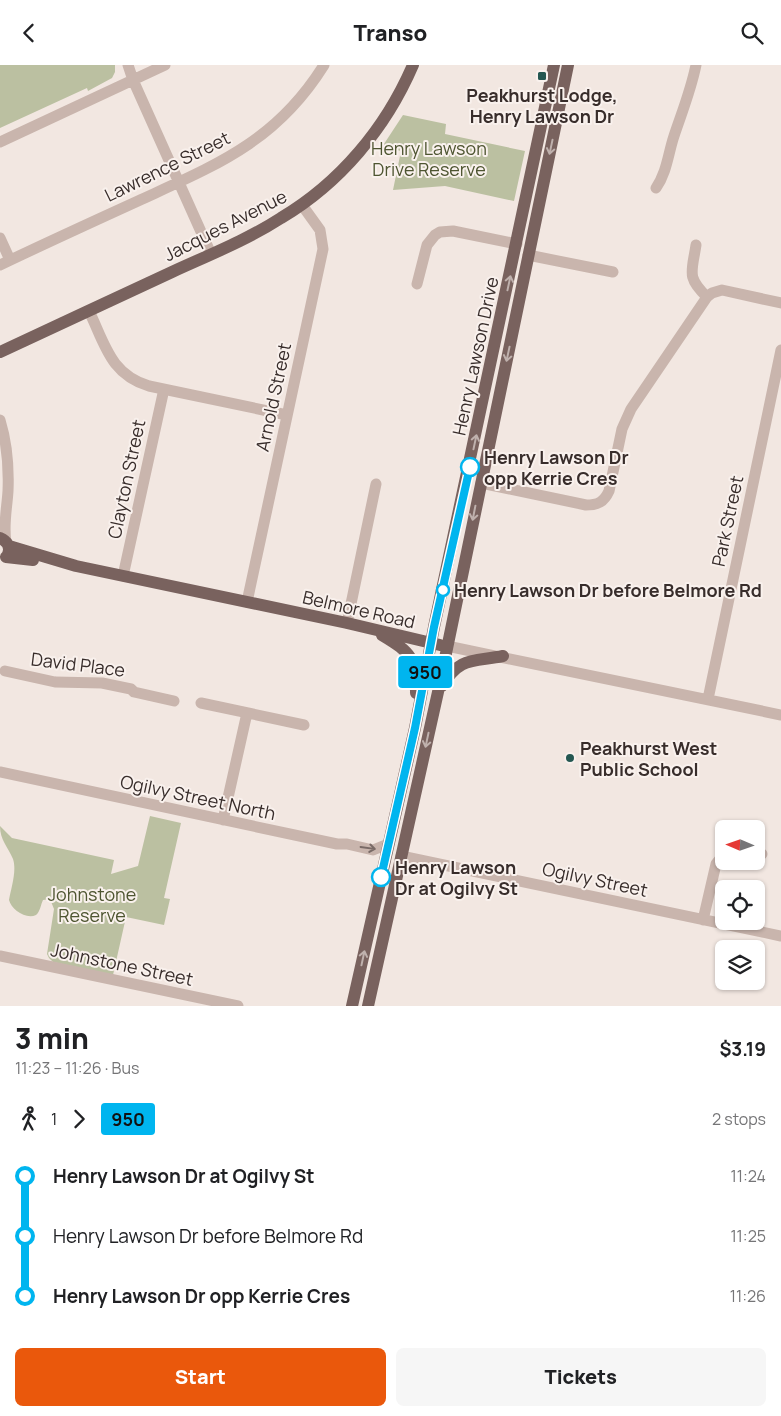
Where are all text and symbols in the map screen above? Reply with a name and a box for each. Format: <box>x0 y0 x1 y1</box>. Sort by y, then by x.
text: Transo <box>354 18 427 48</box>
icon: back <box>15 19 43 47</box>
icon: search <box>738 19 766 47</box>
marker: Peakhurst Lodge, Henry Lawson Dr <box>536 70 548 82</box>
place label: Peakhurst Lodge, Henry Lawson Dr <box>466 83 618 128</box>
street label: Lawrence Street <box>100 125 234 207</box>
park label: Henry Lawson Drive Reserve <box>371 136 487 181</box>
one-way arrow <box>546 139 555 155</box>
street label: Jacques Avenue <box>159 184 291 266</box>
street label: Henry Lawson Drive <box>446 275 504 437</box>
one-way arrow <box>504 276 514 292</box>
street label: Arnold Street <box>250 340 296 454</box>
one-way arrow <box>503 346 512 362</box>
street label: Clayton Street <box>102 417 150 541</box>
one-way arrow <box>471 435 480 451</box>
place label: Henry Lawson Dr opp Kerrie Cres <box>484 445 629 490</box>
marker: Henry Lawson Dr opp Kerrie Cres <box>460 457 480 477</box>
street label: Park Street <box>706 473 748 569</box>
one-way arrow <box>469 505 479 521</box>
place label: Henry Lawson Dr before Belmore Rd <box>454 578 762 602</box>
marker: Henry Lawson Dr before Belmore Rd <box>436 583 450 597</box>
street label: Belmore Road <box>300 584 418 634</box>
street label: David Place <box>30 646 126 682</box>
line badge: 950 <box>396 656 454 688</box>
text: 950 <box>408 660 442 684</box>
one-way arrow <box>422 731 431 747</box>
place label: Peakhurst West Public School <box>580 736 717 781</box>
marker: Peakhurst West Public School <box>564 752 576 764</box>
street label: Ogilvy Street North <box>118 769 278 825</box>
north arrow <box>715 820 765 870</box>
map controls <box>715 820 765 990</box>
one-way arrow <box>360 843 376 853</box>
place label: Henry Lawson Dr at Ogilvy St <box>395 855 518 900</box>
street label: Ogilvy Street <box>540 856 650 902</box>
marker: Henry Lawson Dr at Ogilvy St <box>371 867 391 887</box>
button: locate <box>715 880 765 930</box>
park label: Johnstone Reserve <box>48 882 136 927</box>
street label: Johnstone Street <box>49 937 195 991</box>
button: layers <box>715 940 765 990</box>
one-way arrow <box>359 951 368 967</box>
text: 3 min <box>15 1019 89 1057</box>
text: $3.19 <box>719 1036 766 1062</box>
text: 11:23 – 11:26 · Bus <box>15 1057 139 1079</box>
icon: walk <box>15 1105 43 1133</box>
icon: forward <box>65 1105 93 1133</box>
text: 950 <box>111 1107 145 1131</box>
text: 1 <box>51 1108 57 1130</box>
text: 2 stops <box>712 1108 766 1130</box>
text: Henry Lawson Dr at Ogilvy St <box>53 1163 315 1189</box>
text: 11:24 <box>731 1165 766 1187</box>
text: Henry Lawson Dr before Belmore Rd <box>53 1223 363 1249</box>
text: 11:25 <box>730 1225 766 1247</box>
text: Henry Lawson Dr opp Kerrie Cres <box>53 1283 350 1309</box>
text: 11:26 <box>730 1285 766 1307</box>
button: Start <box>15 1348 386 1406</box>
button: Tickets <box>396 1348 766 1406</box>

